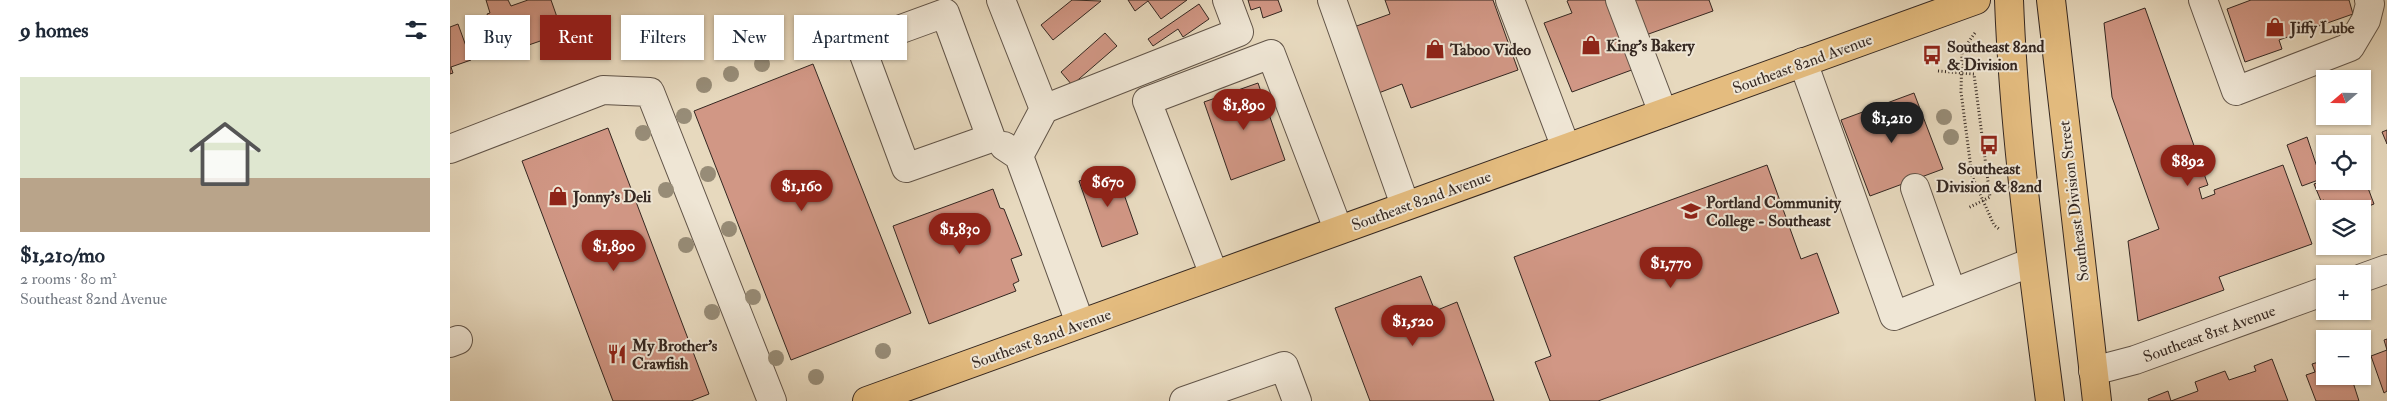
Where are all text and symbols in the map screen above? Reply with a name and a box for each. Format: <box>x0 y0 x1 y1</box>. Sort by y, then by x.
chip: Buy <box>465 15 530 60</box>
chip: Rent <box>540 15 611 60</box>
chip: Filters <box>621 15 704 60</box>
chip: New <box>714 15 784 60</box>
chip: Apartment <box>794 15 907 60</box>
icon: filters <box>402 16 430 44</box>
shop icon: Jiffy Lube <box>2264 16 2286 38</box>
text: 9 homes <box>20 17 89 44</box>
place label: Jiffy Lube <box>2289 18 2355 39</box>
street label: Southeast 82nd Avenue <box>1730 29 1875 98</box>
shop icon: King's Bakery <box>1580 34 1602 56</box>
place label: King's Bakery <box>1606 36 1696 57</box>
place label: Southeast 82nd & Division <box>1947 37 2045 75</box>
shop icon: Taboo Video <box>1424 38 1446 60</box>
place label: Taboo Video <box>1449 40 1531 60</box>
bus stop icon: Southeast 82nd & Division <box>1921 44 1943 66</box>
north arrow <box>2316 70 2371 125</box>
map controls <box>2316 70 2371 385</box>
pin: $1,890 <box>1203 88 1285 131</box>
text: $1,890 <box>1223 95 1265 115</box>
pin: $1,210 <box>1851 102 1933 144</box>
text: $1,210 <box>1872 108 1912 128</box>
icon: home <box>180 109 270 199</box>
street label: Southeast Division Street <box>2054 119 2094 282</box>
bus stop icon: Southeast Division & 82nd <box>1978 134 2000 156</box>
button: locate <box>2316 135 2371 190</box>
pin: $892 <box>2158 144 2218 187</box>
text: $892 <box>2172 151 2204 171</box>
place label: Southeast Division & 82nd <box>1936 159 2042 197</box>
pin: $670 <box>1078 166 1138 208</box>
street label: Southeast 82nd Avenue <box>1349 166 1494 235</box>
pin: $1,160 <box>761 170 843 212</box>
text: $670 <box>1092 172 1124 192</box>
text: $1,160 <box>782 176 822 196</box>
shop icon: Jonny's Deli <box>547 185 569 207</box>
place label: Jonny's Deli <box>572 187 652 208</box>
place label: Portland Community College - Southeast <box>1706 193 1842 232</box>
school or university icon: Portland Community College - Southeast <box>1680 200 1702 222</box>
button: layers <box>2316 200 2371 255</box>
pin: $1,830 <box>919 212 1001 255</box>
text: $1,830 <box>940 219 980 239</box>
pin: $1,890 <box>573 230 655 272</box>
text: $1,890 <box>593 236 635 256</box>
text: $1,210/mo <box>20 242 105 269</box>
pin: $1,770 <box>1630 246 1712 289</box>
text: $1,770 <box>1651 253 1691 273</box>
button: + <box>2316 265 2371 320</box>
text: 2 rooms · 80 m² <box>20 269 117 289</box>
text: Southeast 82nd Avenue <box>20 289 167 309</box>
street label: Southeast 81st Avenue <box>2140 301 2278 367</box>
street label: Southeast 82nd Avenue <box>969 304 1114 373</box>
pin: $1,520 <box>1372 304 1454 347</box>
text: $1,520 <box>1392 311 1434 331</box>
button: − <box>2316 330 2371 385</box>
place label: My Brother's Crawfish <box>631 336 718 374</box>
restaurant icon: My Brother's Crawfish <box>606 343 628 365</box>

